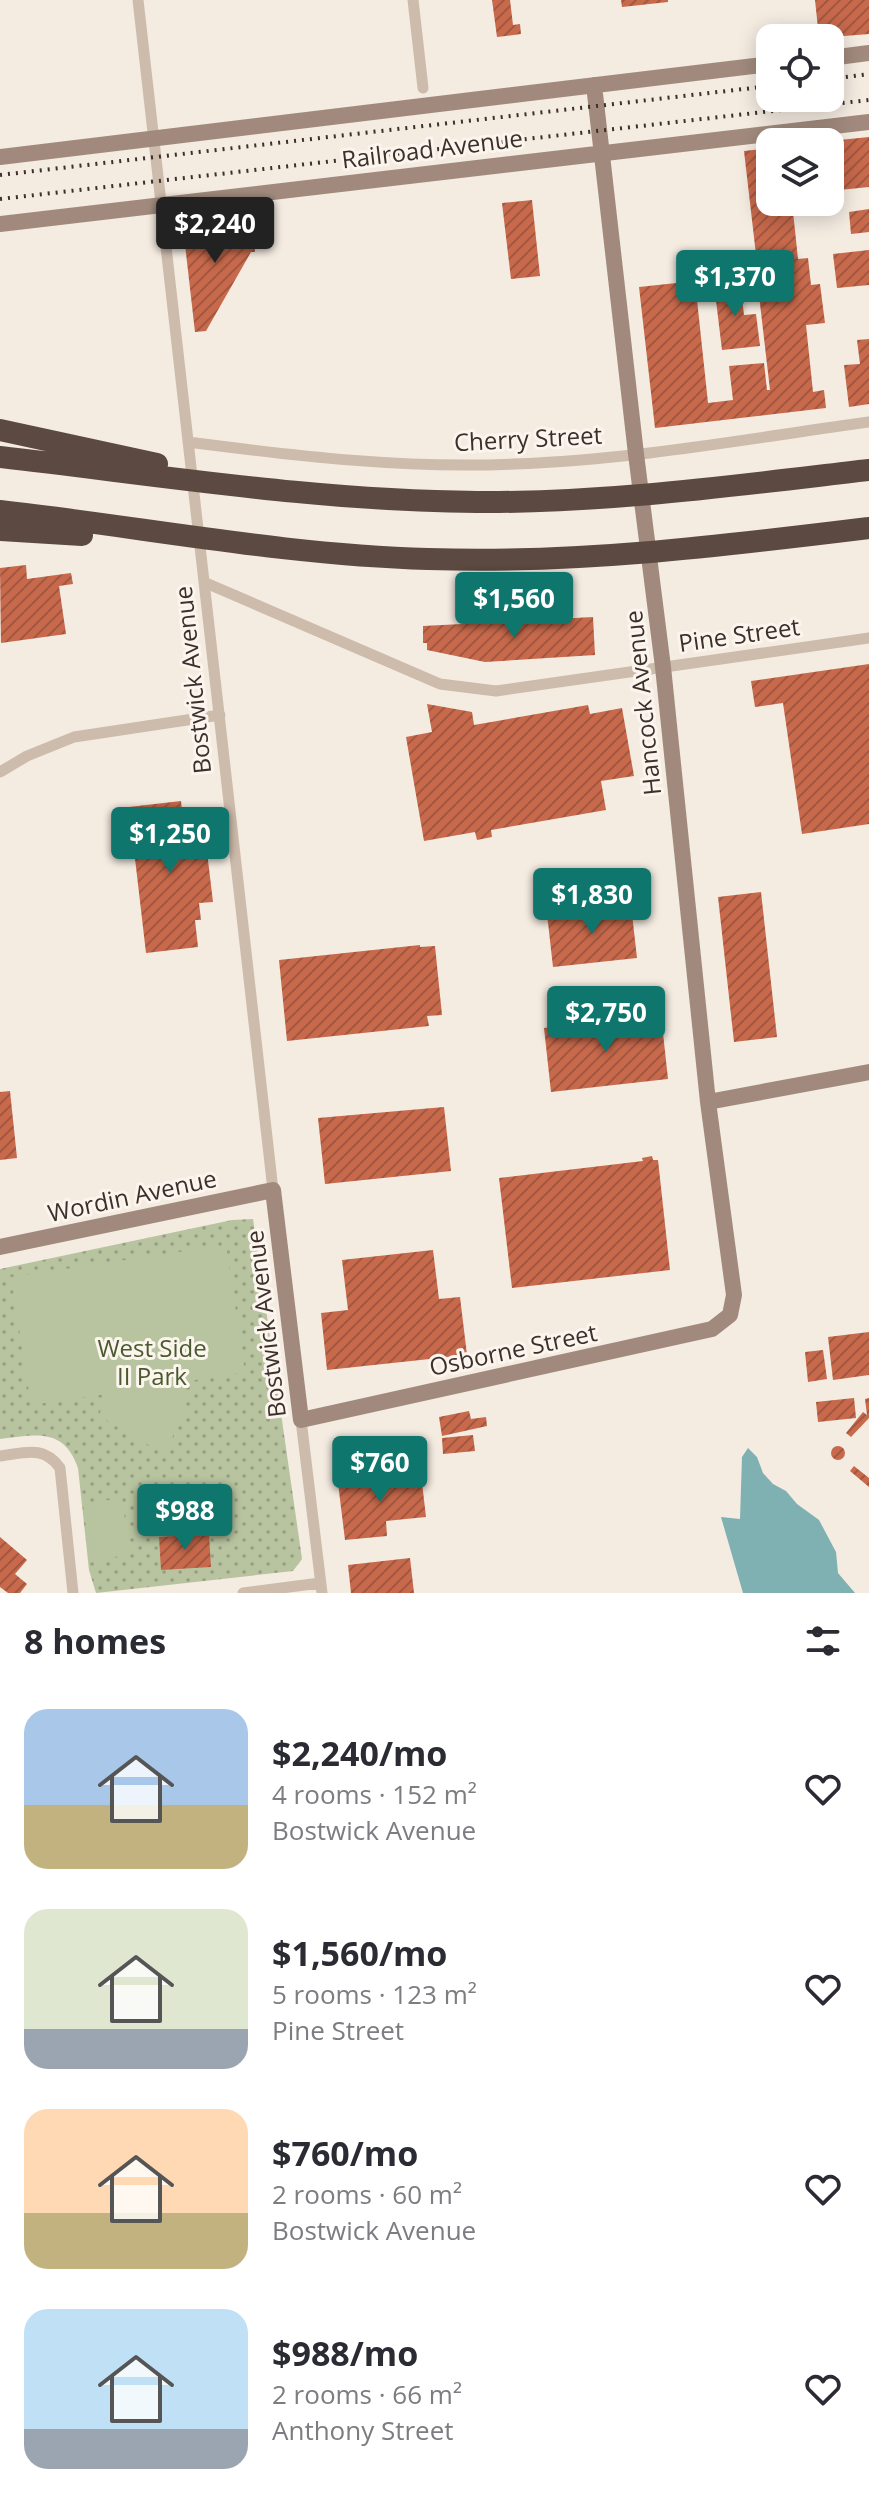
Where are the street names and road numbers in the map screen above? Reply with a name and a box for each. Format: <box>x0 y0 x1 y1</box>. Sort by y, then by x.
street label: Railroad Avenue <box>340 121 524 175</box>
street label: Cherry Street <box>453 418 603 458</box>
street label: Bostwick Avenue <box>166 585 218 775</box>
street label: Hancock Avenue <box>616 609 668 797</box>
street label: Pine Street <box>676 609 802 659</box>
street label: Wordin Avenue <box>45 1161 219 1229</box>
street label: Bostwick Avenue <box>237 1228 293 1420</box>
street label: Osborne Street <box>426 1315 600 1383</box>

